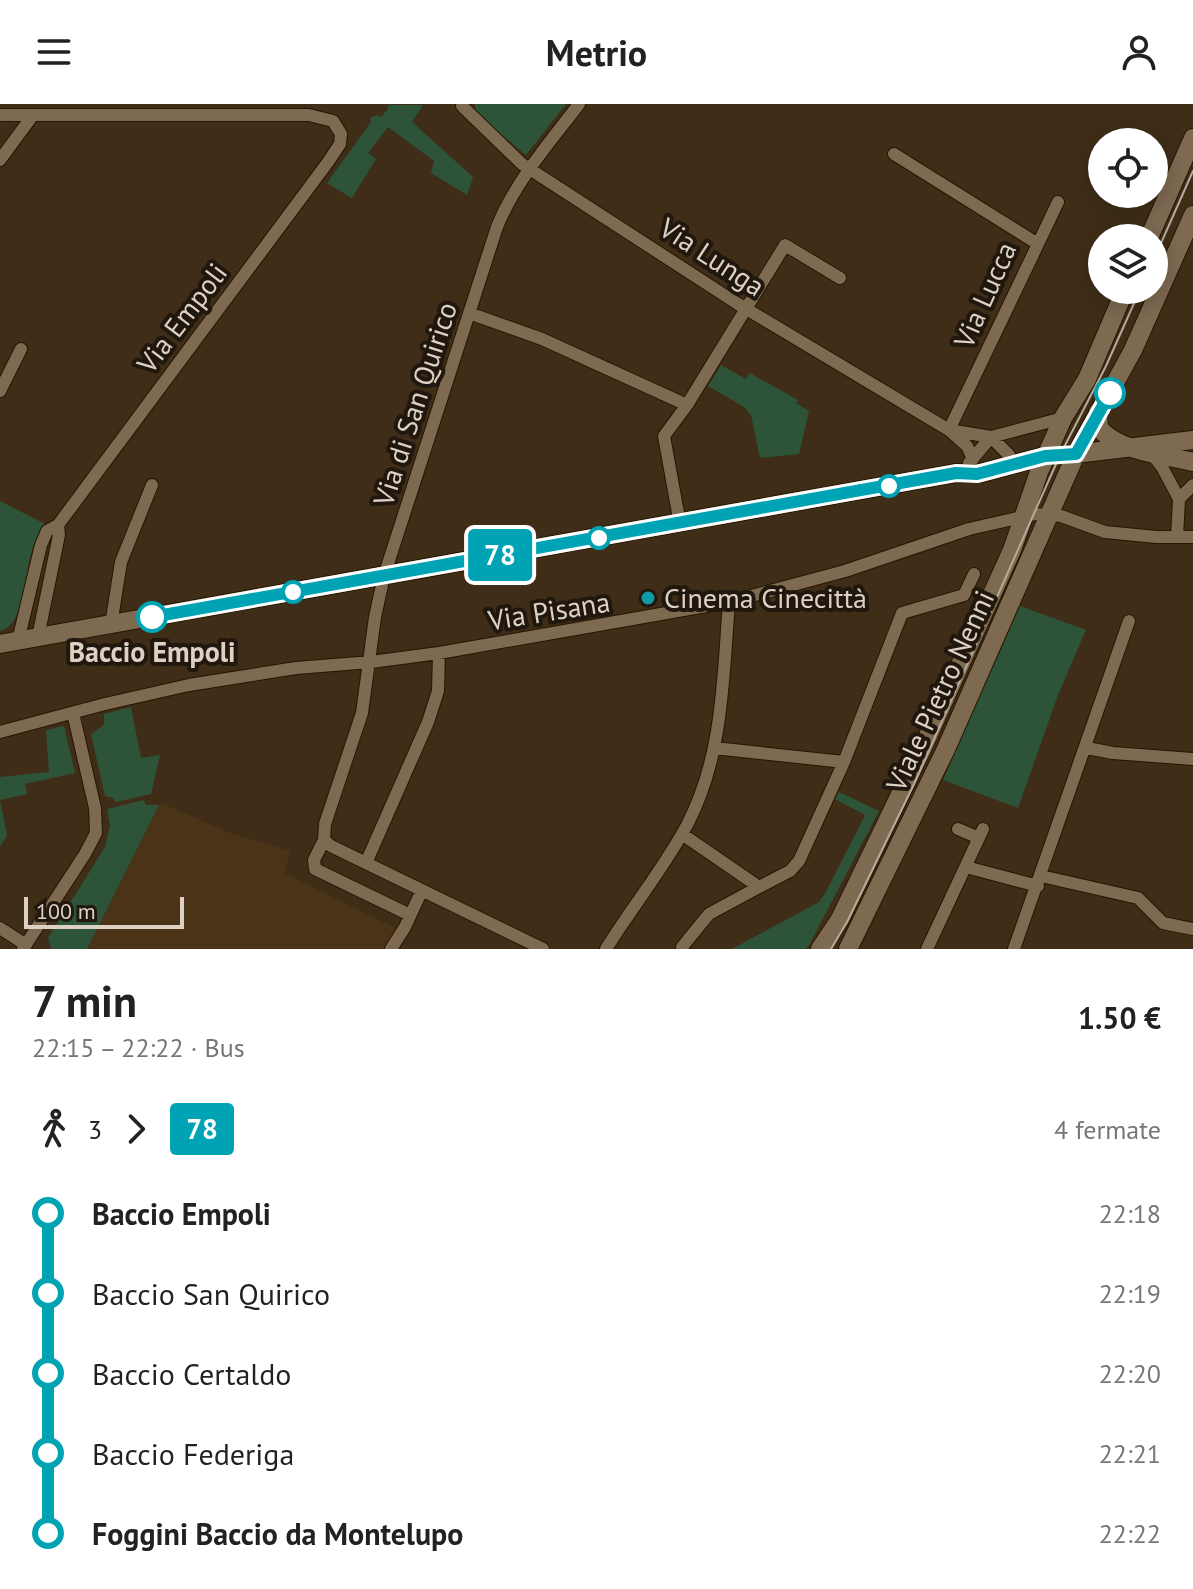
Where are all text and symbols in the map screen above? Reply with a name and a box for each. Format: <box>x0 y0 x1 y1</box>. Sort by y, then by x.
text: Metrio <box>546 29 647 76</box>
icon: menu <box>32 30 76 74</box>
icon: person <box>1117 30 1161 74</box>
map controls <box>1088 128 1168 304</box>
button: locate <box>1088 128 1168 208</box>
street label: Via Lunga <box>652 208 772 304</box>
button: layers <box>1088 224 1168 304</box>
street label: Via Lucca <box>944 236 1024 355</box>
street label: Via Empoli <box>128 255 235 381</box>
street label: Via di San Quirico <box>364 297 465 511</box>
unlabelled marker <box>1095 378 1125 408</box>
unlabelled marker <box>878 475 900 497</box>
unlabelled marker <box>588 527 610 549</box>
line badge: 78 <box>464 529 536 581</box>
text: 78 <box>484 536 516 573</box>
place label: Cinema Cinecittà <box>664 579 867 616</box>
unlabelled marker <box>282 581 304 603</box>
street label: Via Pisana <box>484 583 612 639</box>
street label: Viale Pietro Nenni <box>876 585 1002 798</box>
marker: Cinema Cinecittà <box>639 589 657 607</box>
marker: Baccio Empoli <box>137 602 167 632</box>
place label: Baccio Empoli <box>69 633 235 670</box>
scale bar <box>24 893 184 929</box>
text: 100 m <box>36 897 96 925</box>
text: 7 min <box>32 972 137 1029</box>
text: 1.50 € <box>1078 998 1161 1037</box>
text: 22:15 – 22:22 · Bus <box>32 1031 245 1064</box>
icon: walk <box>32 1107 76 1151</box>
icon: forward <box>114 1107 158 1151</box>
text: 78 <box>186 1110 218 1147</box>
text: 3 <box>88 1113 102 1146</box>
text: 4 fermate <box>1054 1113 1161 1146</box>
text: Baccio Empoli <box>92 1194 271 1233</box>
text: 22:18 <box>1099 1197 1161 1230</box>
text: Baccio San Quirico <box>92 1274 330 1313</box>
text: 22:19 <box>1099 1277 1161 1310</box>
text: Baccio Certaldo <box>92 1354 291 1393</box>
text: 22:20 <box>1099 1357 1161 1390</box>
text: Baccio Federiga <box>92 1434 294 1473</box>
text: 22:21 <box>1099 1437 1161 1470</box>
text: Foggini Baccio da Montelupo <box>92 1514 463 1553</box>
text: 22:22 <box>1099 1517 1161 1550</box>

